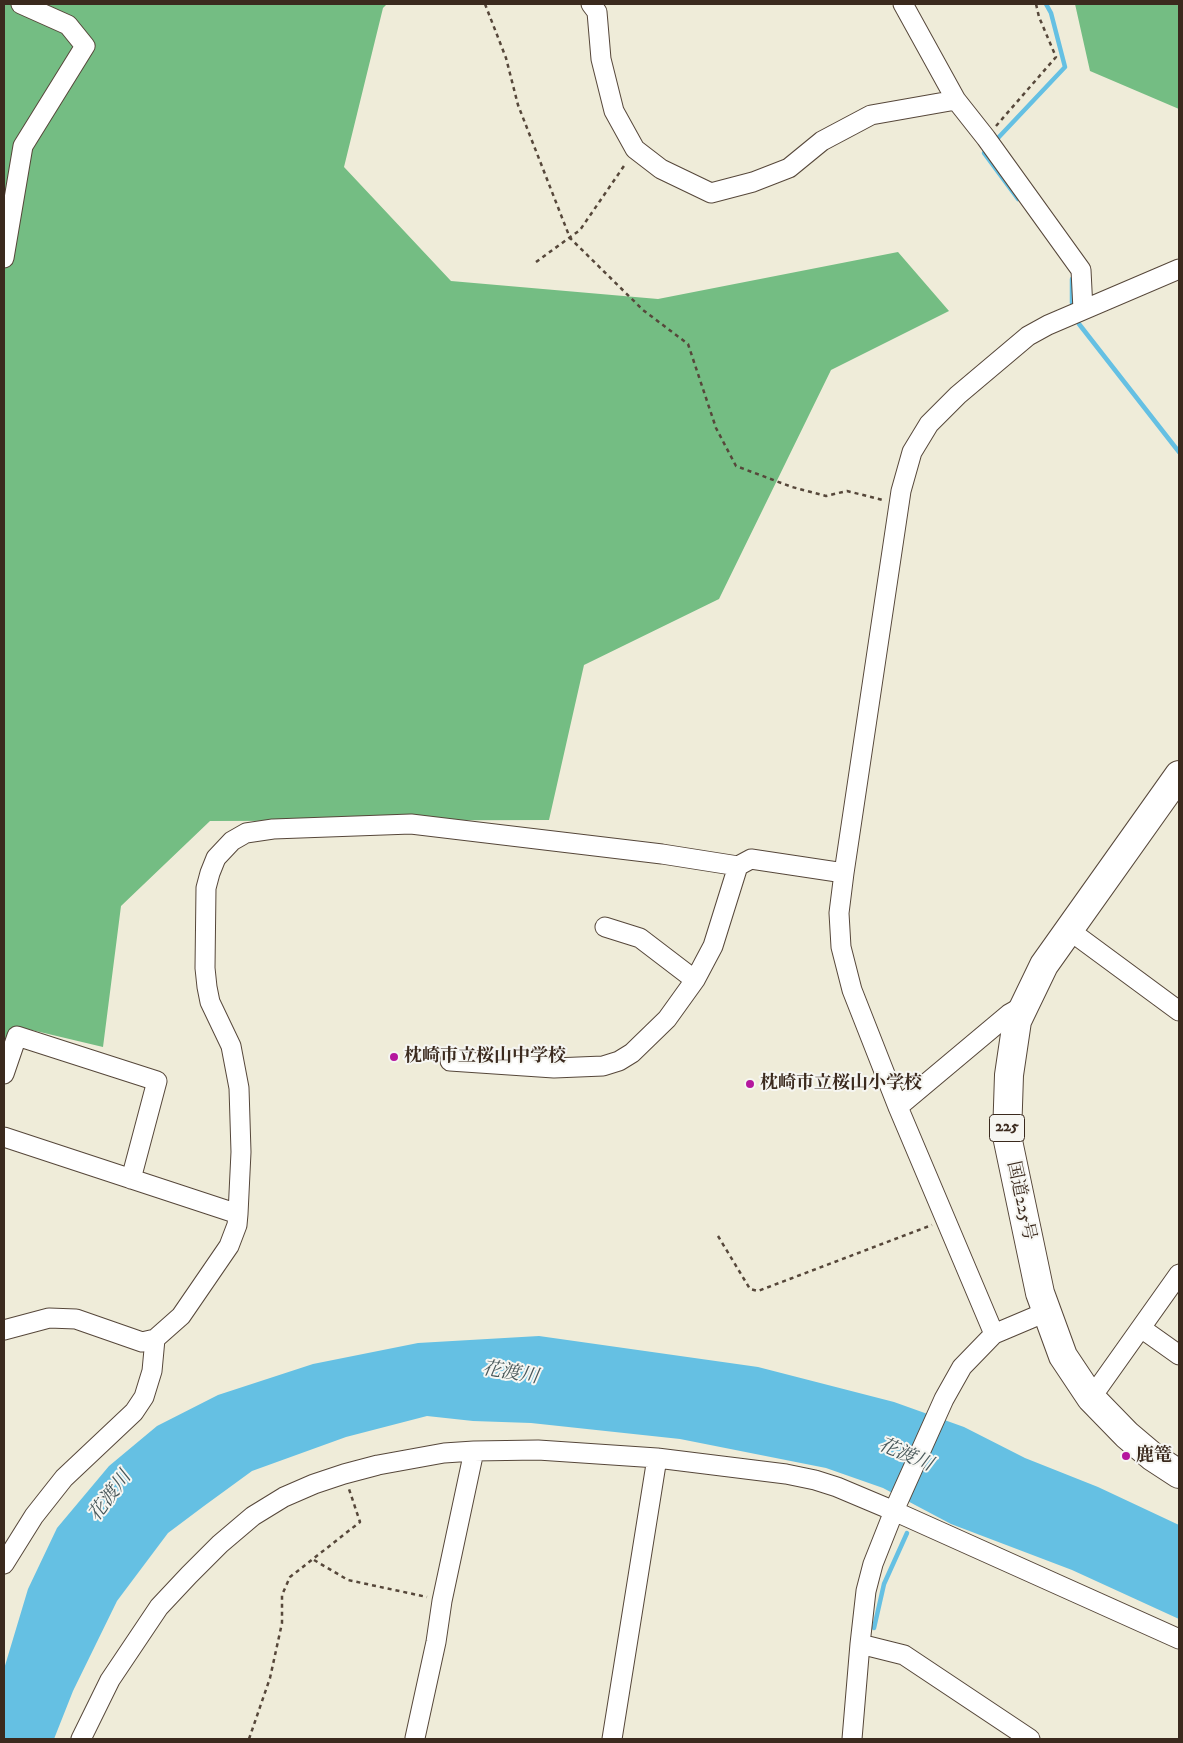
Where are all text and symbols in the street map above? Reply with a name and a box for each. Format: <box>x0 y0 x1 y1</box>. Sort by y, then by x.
place label: 枕崎市立桜山中学校 <box>404 1046 566 1068</box>
marker: 枕崎市立桜山中学校 <box>388 1051 400 1063</box>
place label: 枕崎市立桜山小学校 <box>760 1073 922 1095</box>
marker: 枕崎市立桜山小学校 <box>744 1078 756 1090</box>
road number: 225 <box>990 1114 1024 1142</box>
street label: 国道225号 <box>1001 1159 1039 1243</box>
water label: 花渡川 <box>480 1358 540 1390</box>
water label: 花渡川 <box>874 1434 936 1478</box>
place label: 鹿篭 <box>1136 1445 1172 1467</box>
marker: 鹿篭 <box>1120 1450 1132 1462</box>
water label: 花渡川 <box>85 1467 137 1527</box>

